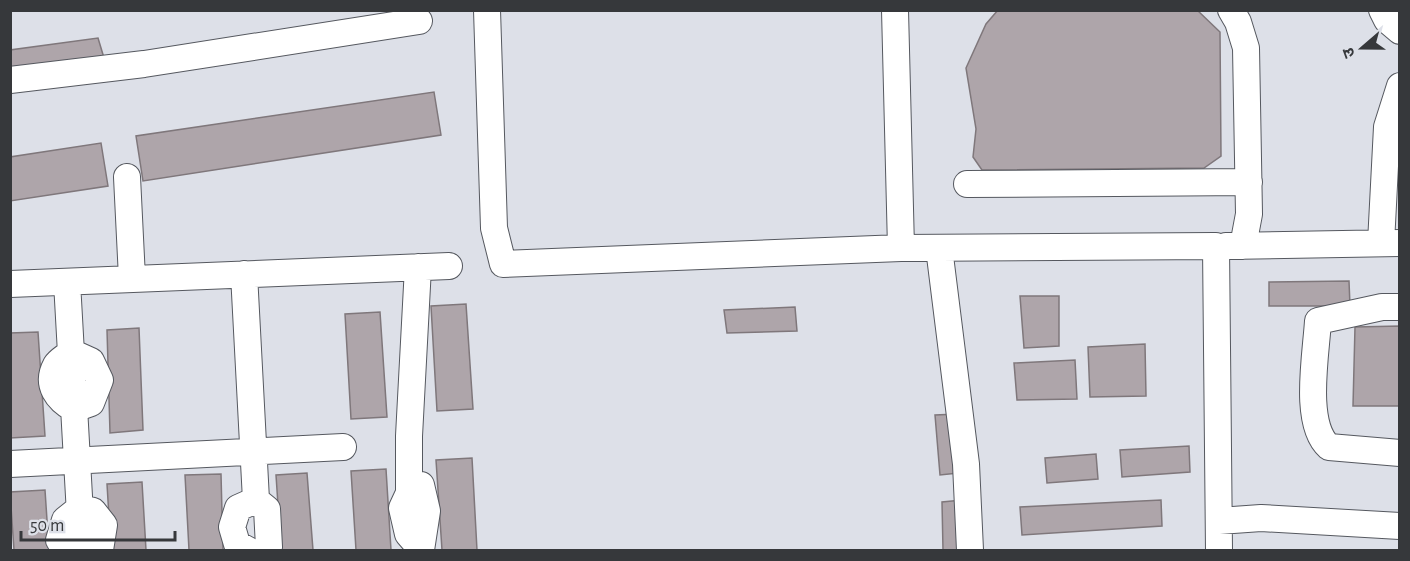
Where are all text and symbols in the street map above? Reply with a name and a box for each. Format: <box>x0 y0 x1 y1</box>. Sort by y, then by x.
north arrow <box>1332 18 1392 78</box>
text: उ <box>1340 45 1358 60</box>
scale bar <box>21 504 176 542</box>
text: 50 m <box>30 517 64 535</box>

